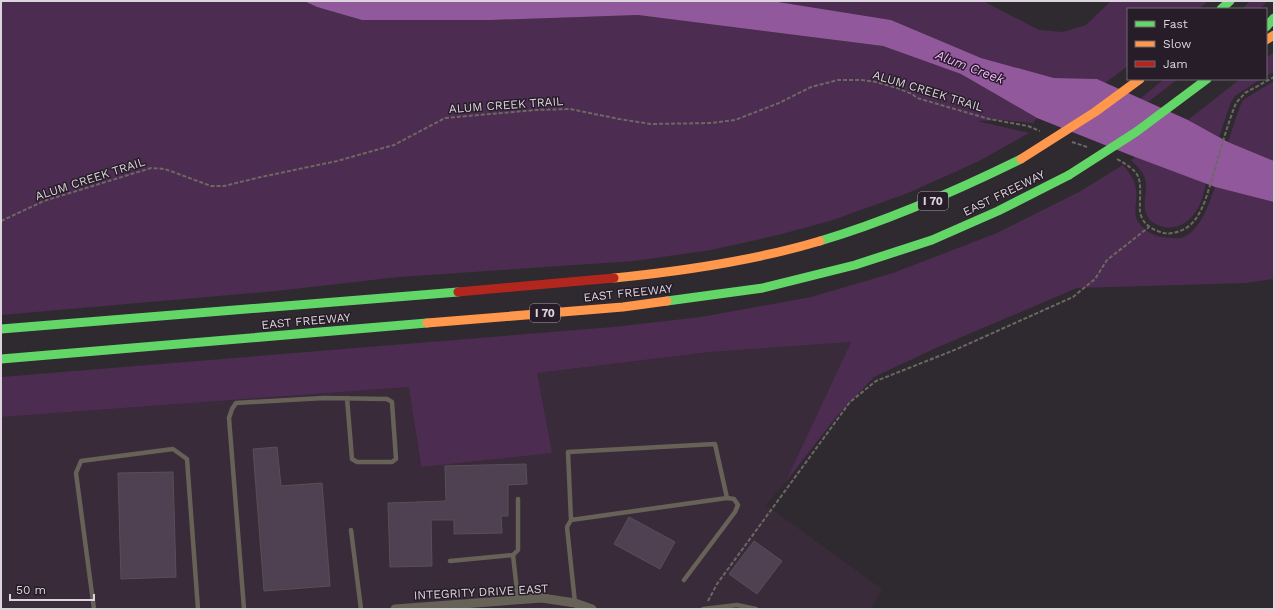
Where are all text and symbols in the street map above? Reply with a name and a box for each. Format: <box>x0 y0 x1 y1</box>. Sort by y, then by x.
legend <box>1127 8 1267 80</box>
text: Fast <box>1163 17 1188 31</box>
text: Slow <box>1163 37 1191 51</box>
water label: Alum Creek <box>933 47 1007 87</box>
text: Jam <box>1163 57 1188 71</box>
street label: ALUM CREEK TRAIL <box>871 68 985 114</box>
street label: ALUM CREEK TRAIL <box>448 94 564 116</box>
street label: ALUM CREEK TRAIL <box>33 155 147 203</box>
street label: EAST FREEWAY <box>961 167 1047 219</box>
road number: I 70 <box>918 192 948 210</box>
street label: EAST FREEWAY <box>583 281 673 305</box>
road number: I 70 <box>530 304 560 322</box>
street label: EAST FREEWAY <box>261 310 351 332</box>
scale bar <box>10 576 94 602</box>
street label: INTEGRITY DRIVE EAST <box>413 581 549 603</box>
text: 50 m <box>16 583 46 597</box>

